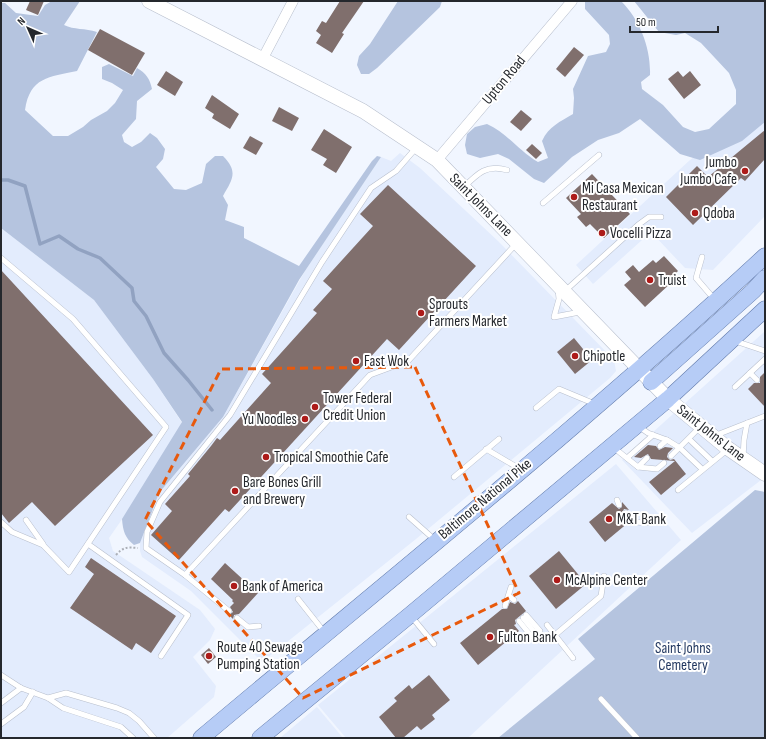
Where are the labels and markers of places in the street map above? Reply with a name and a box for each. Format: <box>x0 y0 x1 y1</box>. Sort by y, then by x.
place label: Jumbo Jumbo Cafe <box>679 153 737 189</box>
marker: Jumbo Jumbo Cafe <box>740 166 750 176</box>
place label: Mi Casa Mexican Restaurant <box>582 179 664 215</box>
marker: Mi Casa Mexican Restaurant <box>569 192 579 202</box>
place label: Qdoba <box>703 204 735 223</box>
marker: Qdoba <box>690 208 700 218</box>
place label: Vocelli Pizza <box>610 224 671 243</box>
marker: Vocelli Pizza <box>597 228 607 238</box>
place label: Truist <box>658 271 687 290</box>
marker: Truist <box>645 275 655 285</box>
place label: Sprouts Farmers Market <box>429 295 507 331</box>
marker: Sprouts Farmers Market <box>416 308 426 318</box>
place label: Chipotle <box>583 347 625 366</box>
marker: Chipotle <box>570 351 580 361</box>
place label: Fast Wok <box>364 352 409 371</box>
marker: Fast Wok <box>351 356 361 366</box>
place label: Tower Federal Credit Union <box>323 389 392 425</box>
marker: Tower Federal Credit Union <box>310 402 320 412</box>
place label: Yu Noodles <box>242 410 297 429</box>
marker: Yu Noodles <box>300 414 310 424</box>
place label: Tropical Smoothie Cafe <box>274 448 389 467</box>
marker: Tropical Smoothie Cafe <box>261 452 271 462</box>
place label: Bare Bones Grill and Brewery <box>243 473 321 509</box>
marker: Bare Bones Grill and Brewery <box>230 486 240 496</box>
place label: M&T Bank <box>617 510 666 529</box>
marker: M&T Bank <box>604 514 614 524</box>
place label: McAlpine Center <box>565 571 648 590</box>
marker: McAlpine Center <box>552 575 562 585</box>
place label: Bank of America <box>242 577 323 596</box>
marker: Bank of America <box>229 581 239 591</box>
place label: Fulton Bank <box>498 628 557 647</box>
marker: Fulton Bank <box>485 632 495 642</box>
place label: Route 40 Sewage Pumping Station <box>217 638 303 674</box>
marker: Route 40 Sewage Pumping Station <box>204 651 214 661</box>

